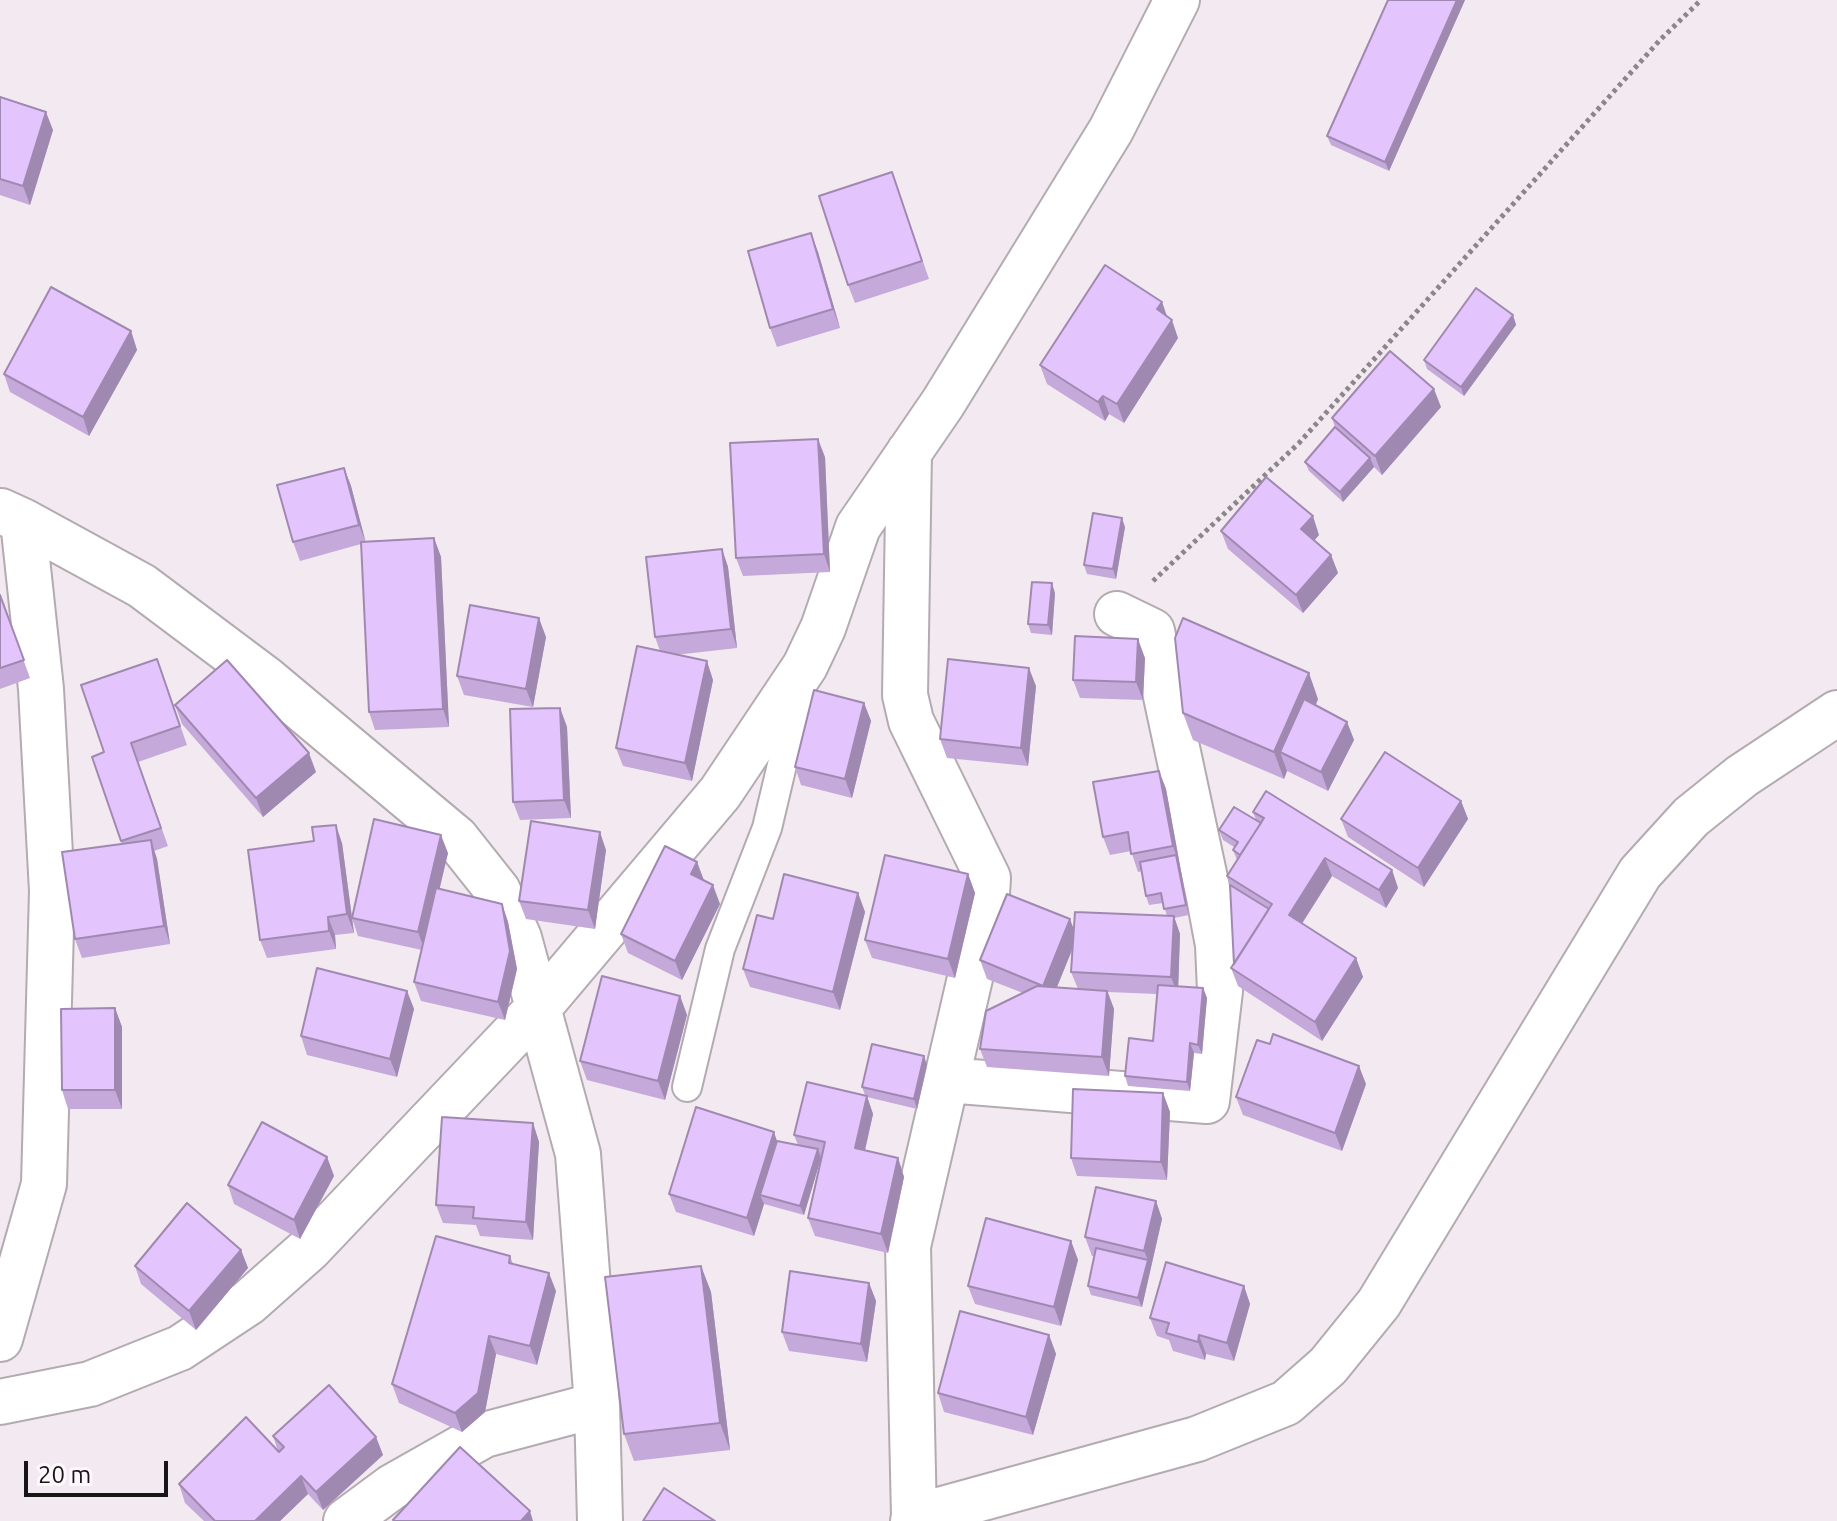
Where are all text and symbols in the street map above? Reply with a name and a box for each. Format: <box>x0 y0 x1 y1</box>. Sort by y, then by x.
scale bar <box>28 1445 172 1495</box>
text: 20 m <box>38 1461 91 1488</box>

